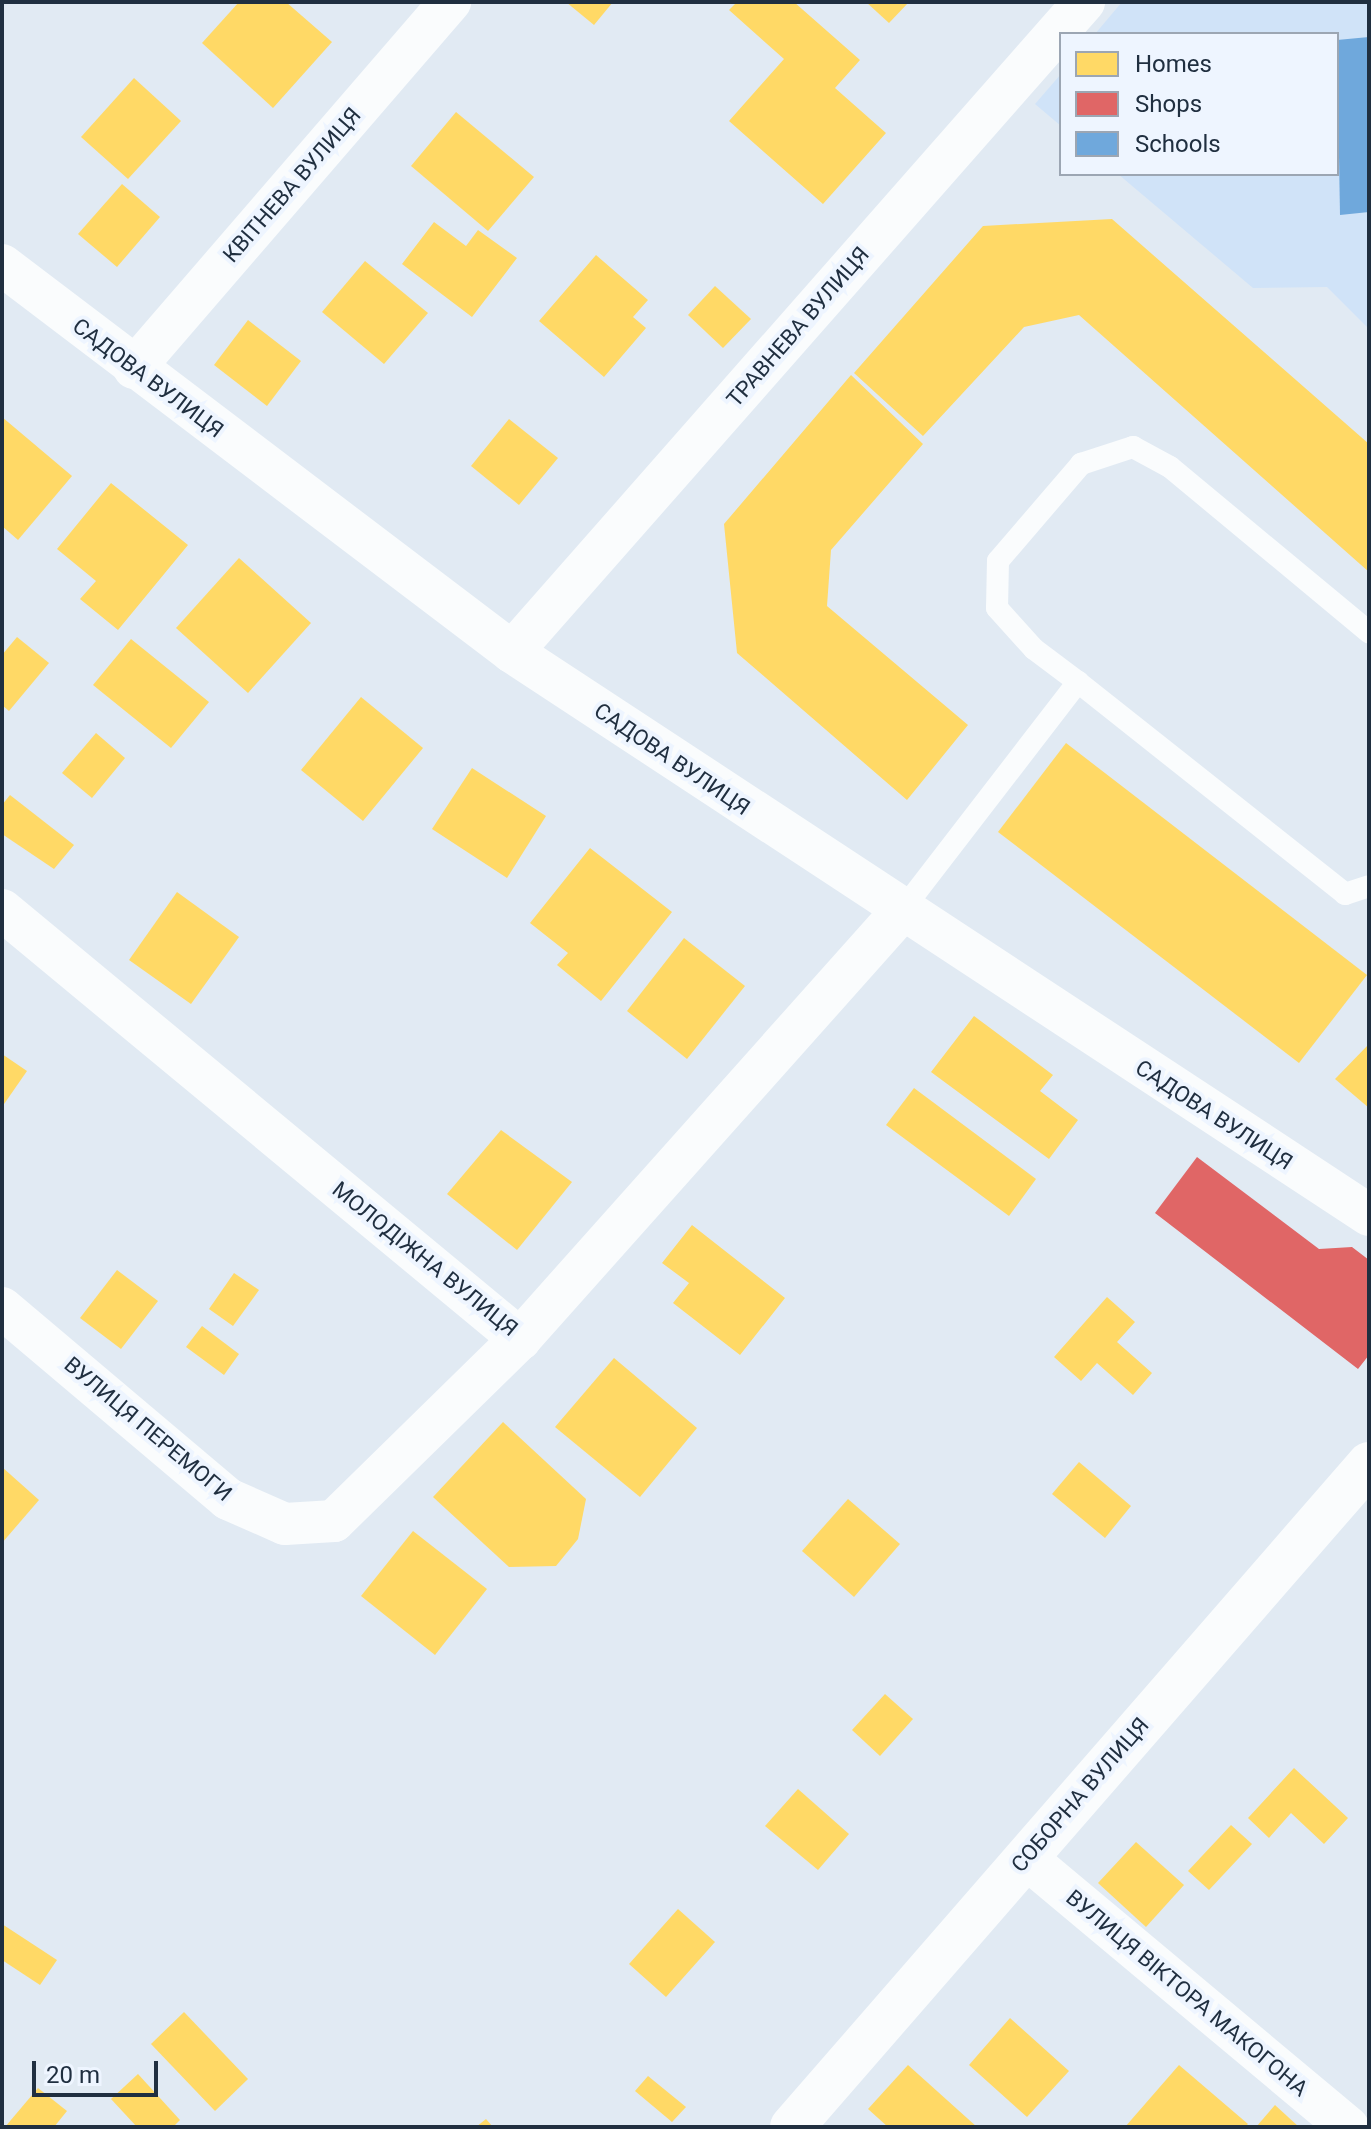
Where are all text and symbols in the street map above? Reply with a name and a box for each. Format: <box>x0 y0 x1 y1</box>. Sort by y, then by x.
legend <box>1059 32 1339 176</box>
text: Homes <box>1135 50 1212 78</box>
text: Shops <box>1135 90 1202 118</box>
street label: КВІТНЕВА ВУЛИЦЯ <box>218 102 366 268</box>
text: Schools <box>1135 130 1221 158</box>
street label: ТРАВНЕВА ВУЛИЦЯ <box>721 242 875 412</box>
street label: САДОВА ВУЛИЦЯ <box>67 313 229 443</box>
street label: САДОВА ВУЛИЦЯ <box>589 697 755 821</box>
street label: САДОВА ВУЛИЦЯ <box>1130 1054 1298 1176</box>
street label: МОЛОДІЖНА ВУЛИЦЯ <box>327 1176 523 1342</box>
street label: ВУЛИЦЯ ПЕРЕМОГИ <box>59 1351 237 1507</box>
street label: СОБОРНА ВУЛИЦЯ <box>1006 1712 1154 1878</box>
street label: ВУЛИЦЯ ВІКТОРА МАКОГОНА <box>1061 1884 1313 2102</box>
scale bar <box>36 2045 162 2095</box>
text: 20 m <box>46 2061 100 2089</box>

